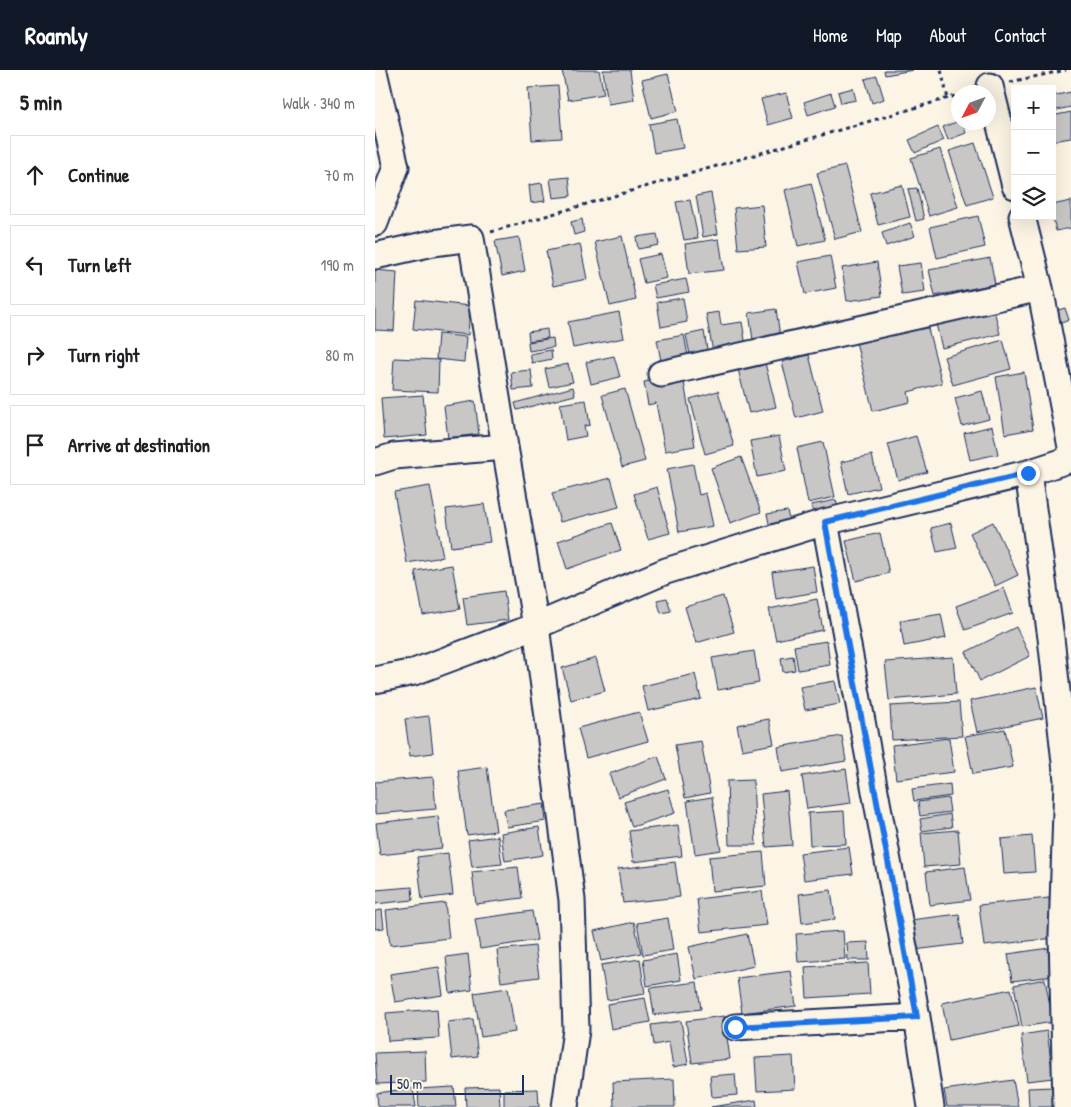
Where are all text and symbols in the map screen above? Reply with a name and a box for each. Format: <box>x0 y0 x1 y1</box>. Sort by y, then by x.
text: Roamly <box>25 19 88 51</box>
text: Home <box>813 23 848 48</box>
text: Map <box>876 23 901 48</box>
text: About <box>929 23 966 48</box>
text: Contact <box>994 23 1046 48</box>
north arrow <box>951 85 996 130</box>
map controls <box>1011 85 1056 220</box>
button: + <box>1011 85 1056 130</box>
text: 5 min <box>20 88 62 117</box>
text: Walk · 340 m <box>283 92 355 114</box>
button: − <box>1011 130 1056 175</box>
icon: ahead <box>21 161 49 189</box>
text: Continue <box>68 162 129 188</box>
text: 70 m <box>324 164 354 186</box>
button: layers <box>1011 175 1056 220</box>
icon: left <box>21 251 49 279</box>
text: Turn left <box>68 252 131 278</box>
text: 190 m <box>321 254 354 276</box>
icon: right <box>21 341 49 369</box>
text: Turn right <box>68 342 139 368</box>
text: 80 m <box>325 344 354 366</box>
icon: arrive <box>21 431 49 459</box>
text: Arrive at destination <box>68 432 210 458</box>
route end <box>1017 462 1040 485</box>
route start <box>724 1016 747 1039</box>
scale bar <box>390 1072 524 1095</box>
text: 50 m <box>397 1074 422 1093</box>

